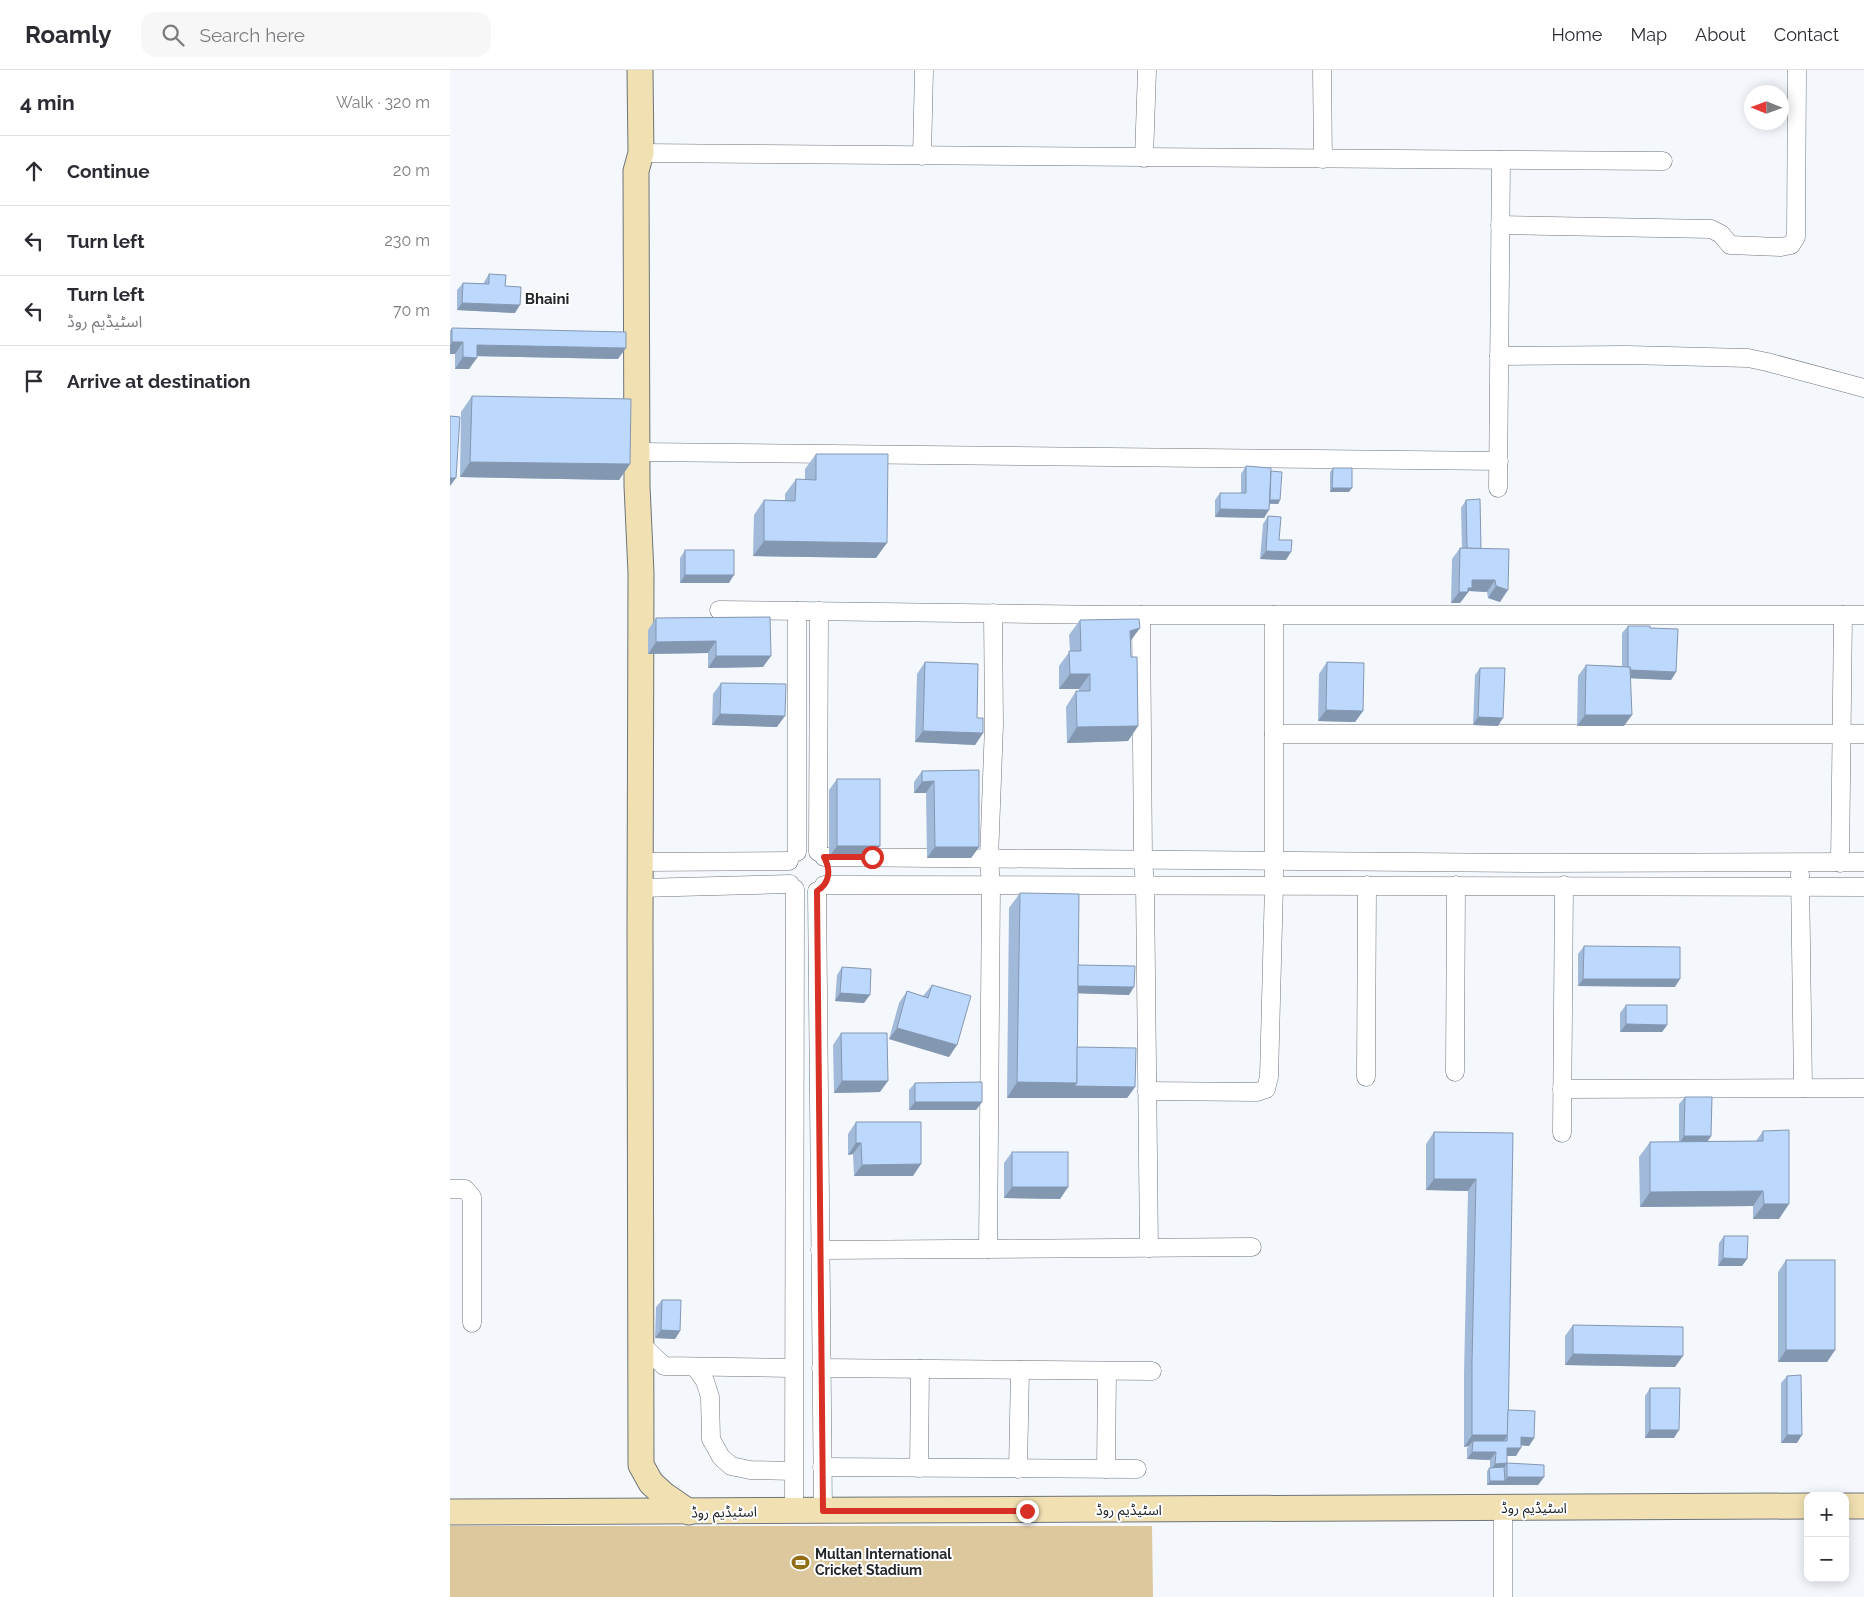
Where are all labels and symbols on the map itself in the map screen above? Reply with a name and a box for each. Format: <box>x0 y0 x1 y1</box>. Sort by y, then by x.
north arrow <box>1744 85 1789 130</box>
district label: Bhaini <box>525 290 569 308</box>
route start <box>861 846 884 869</box>
route end <box>1016 1500 1039 1523</box>
street label: اسٹیڈیم روڈ <box>1501 1500 1567 1519</box>
street label: اسٹیڈیم روڈ <box>1096 1502 1162 1521</box>
street label: اسٹیڈیم روڈ <box>691 1503 757 1524</box>
place label: Multan International Cricket Stadium <box>815 1546 952 1578</box>
sports icon: Multan International Cricket Stadium <box>791 1552 811 1572</box>

